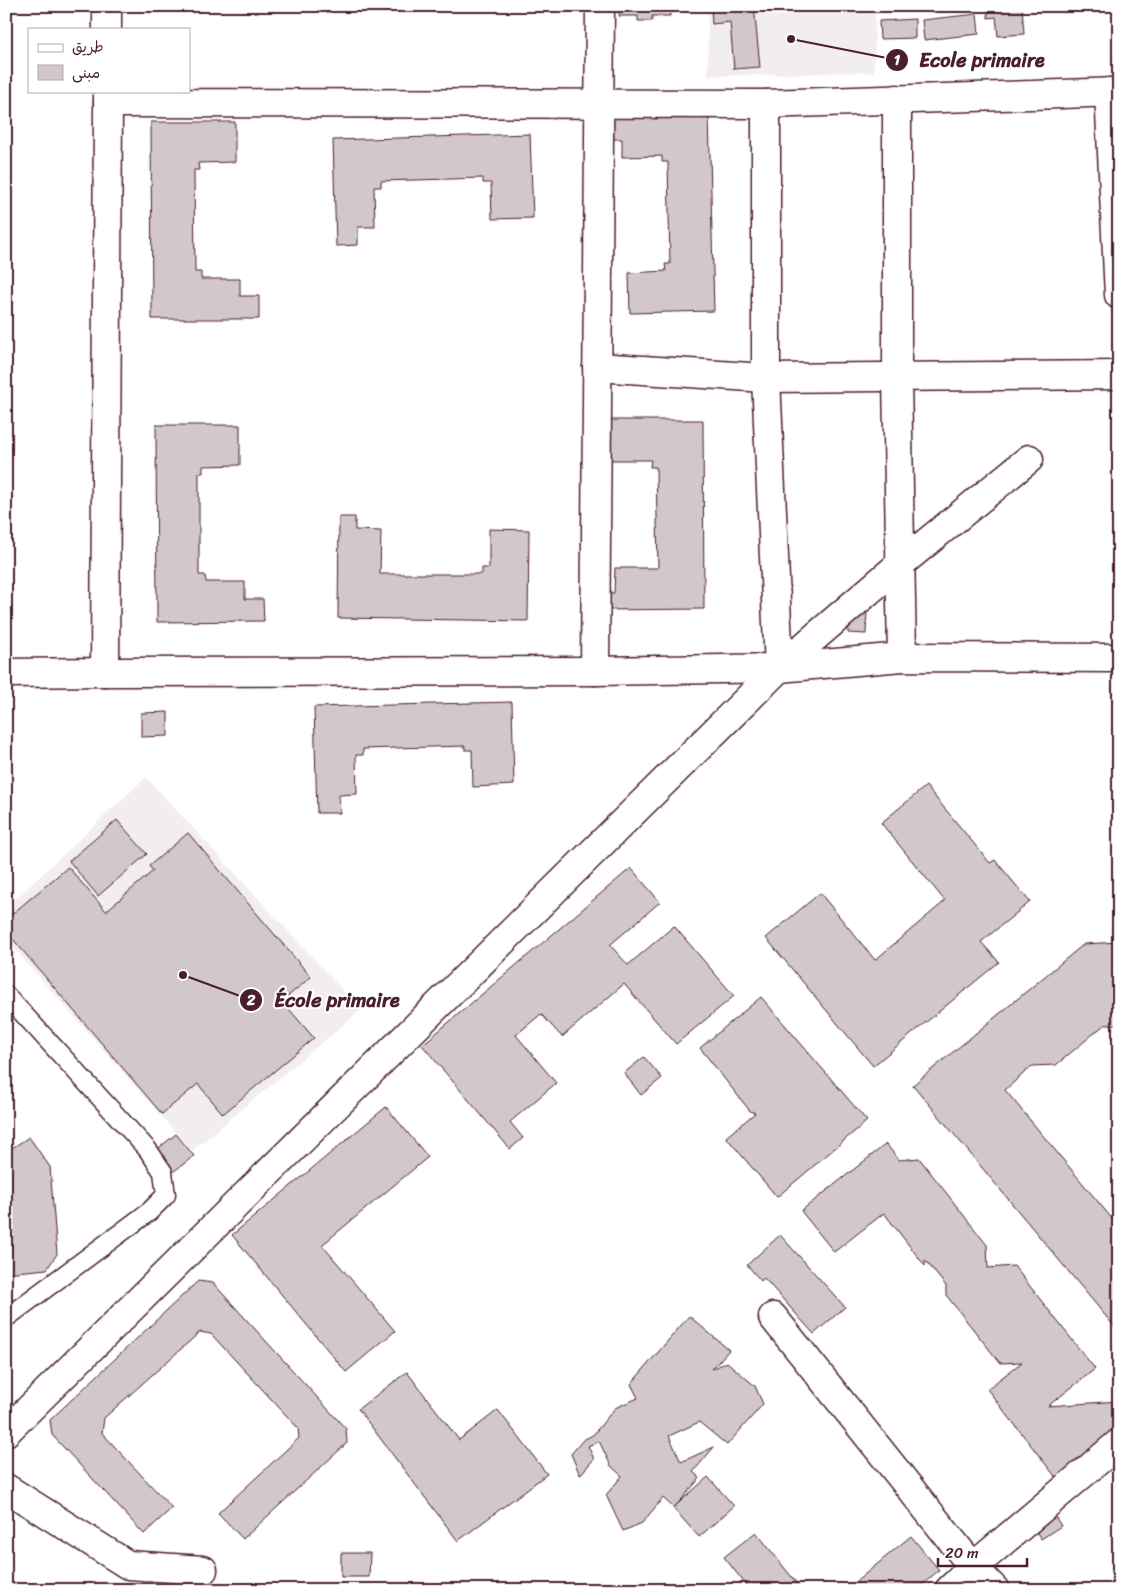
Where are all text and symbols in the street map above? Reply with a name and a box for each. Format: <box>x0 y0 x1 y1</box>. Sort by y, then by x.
legend <box>28 28 190 92</box>
text: طريق <box>72 34 104 60</box>
callout: Ecole primaire <box>884 42 1056 77</box>
text: Ecole primaire <box>919 43 1045 78</box>
text: 1 <box>894 47 901 73</box>
text: مبنى <box>72 60 100 86</box>
callout: École primaire <box>239 982 410 1017</box>
text: École primaire <box>274 983 400 1018</box>
text: 2 <box>246 987 256 1013</box>
scale bar <box>938 1536 1026 1568</box>
text: 20 m <box>945 1540 979 1566</box>

